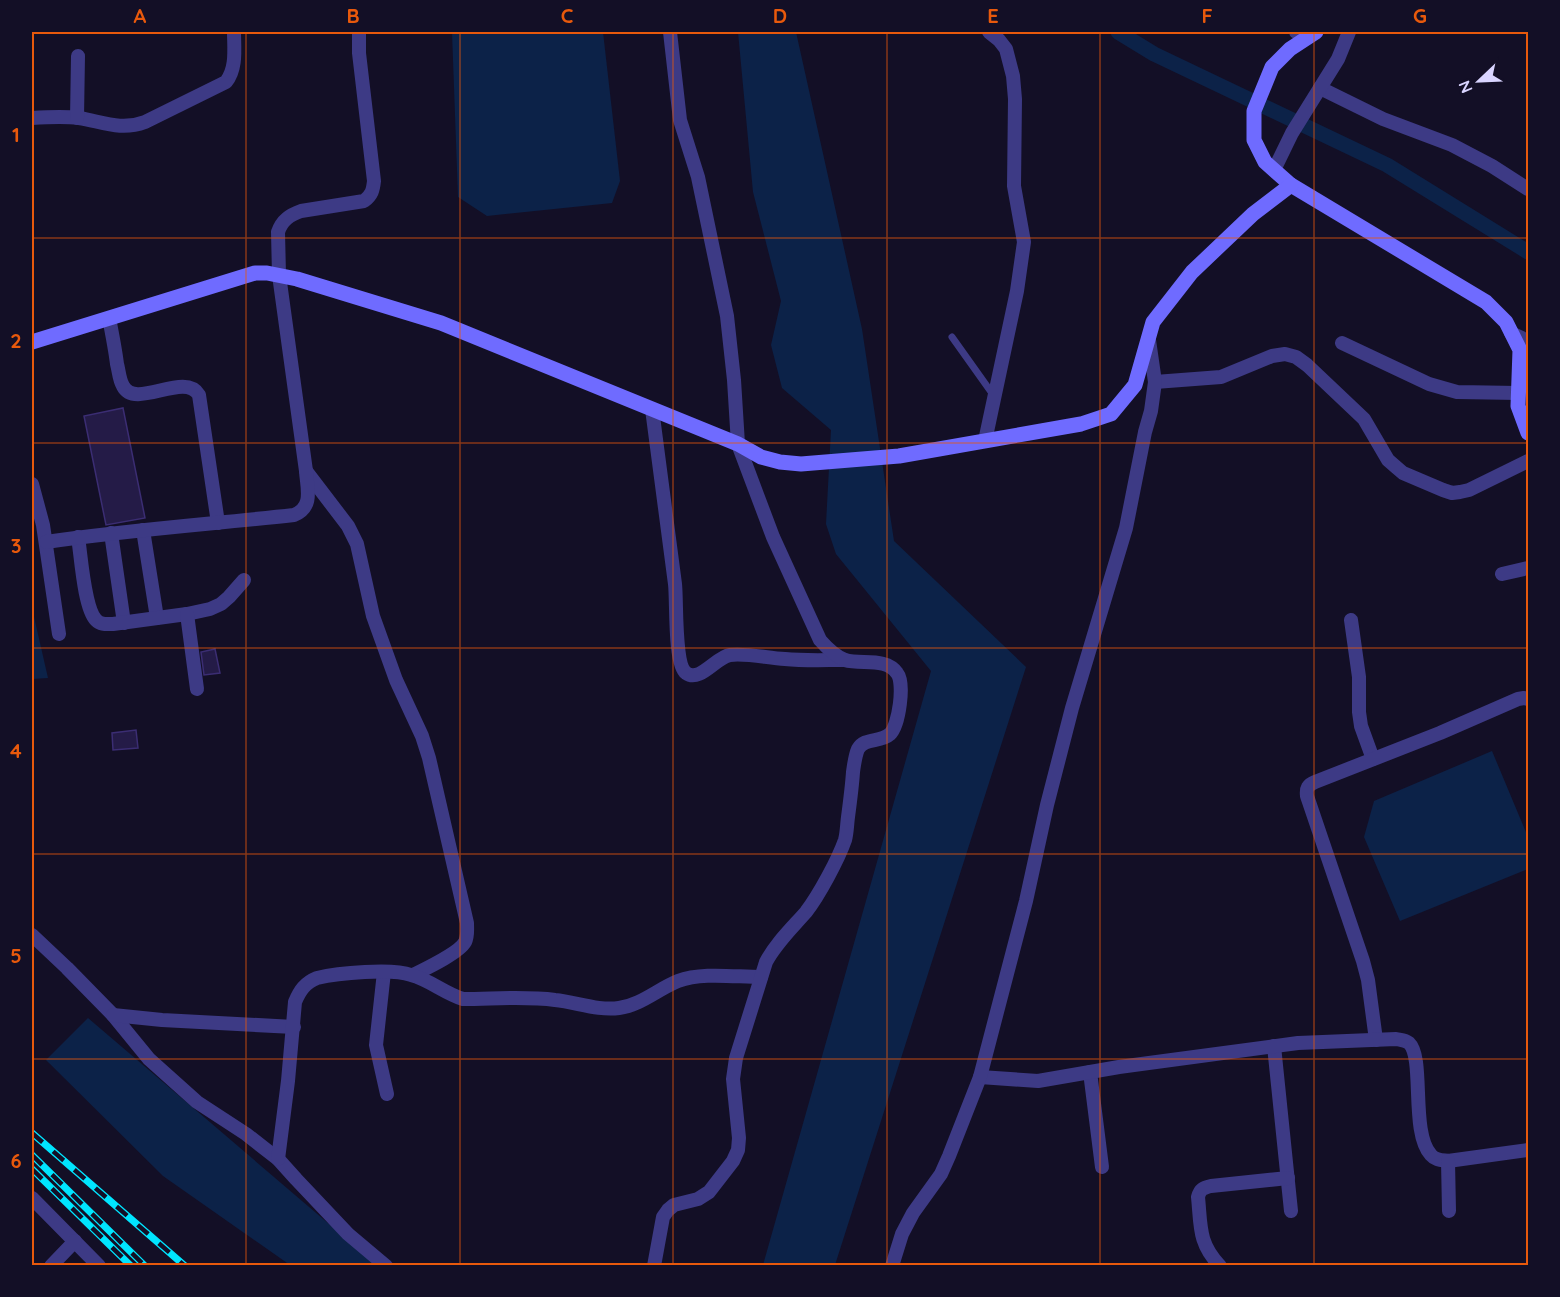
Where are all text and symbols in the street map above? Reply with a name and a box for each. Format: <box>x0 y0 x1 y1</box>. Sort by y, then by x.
text: A <box>134 3 147 28</box>
text: B <box>346 3 360 28</box>
text: C <box>561 3 574 28</box>
text: D <box>773 3 787 28</box>
text: E <box>987 3 999 28</box>
text: F <box>1201 3 1213 28</box>
text: G <box>1413 3 1427 28</box>
north arrow <box>1449 51 1509 111</box>
text: N <box>1454 78 1477 96</box>
text: 1 <box>12 122 20 147</box>
text: 2 <box>10 328 22 353</box>
text: 3 <box>11 533 21 558</box>
text: 4 <box>10 738 22 763</box>
text: 5 <box>10 943 22 968</box>
text: 6 <box>10 1148 22 1173</box>

